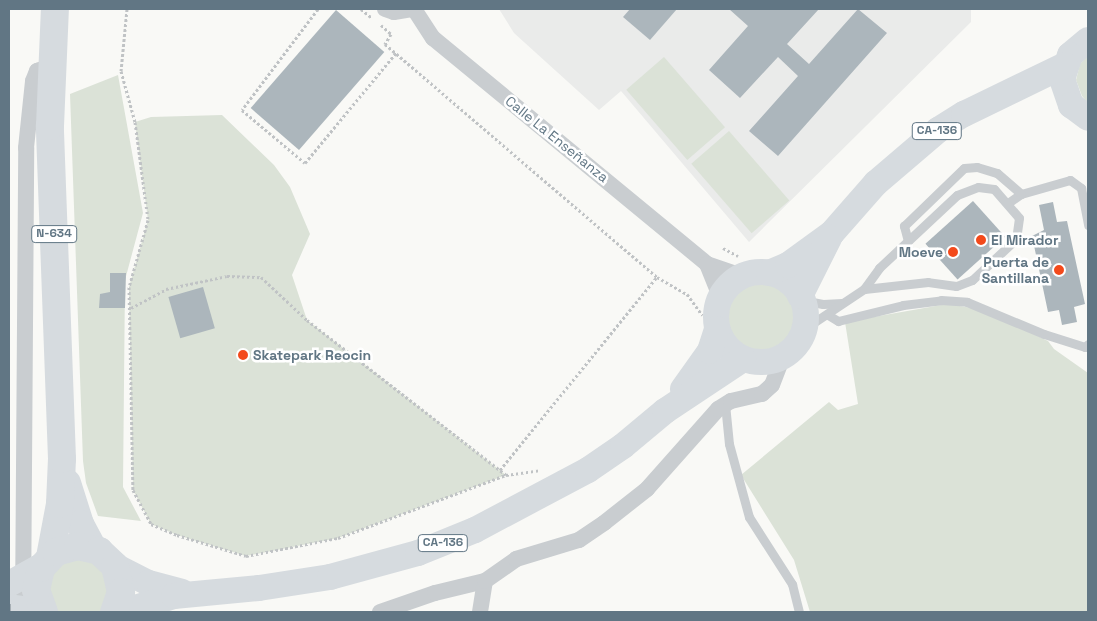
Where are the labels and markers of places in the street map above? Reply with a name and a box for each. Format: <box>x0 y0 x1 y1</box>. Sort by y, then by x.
place label: El Mirador <box>991 232 1058 248</box>
marker: El Mirador <box>975 234 987 246</box>
place label: Moeve <box>899 244 943 260</box>
marker: Moeve <box>947 246 959 258</box>
place label: Puerta de Santillana <box>982 254 1049 286</box>
marker: Puerta de Santillana <box>1053 264 1065 276</box>
place label: Skatepark Reocin <box>253 347 371 363</box>
marker: Skatepark Reocin <box>237 349 249 361</box>

